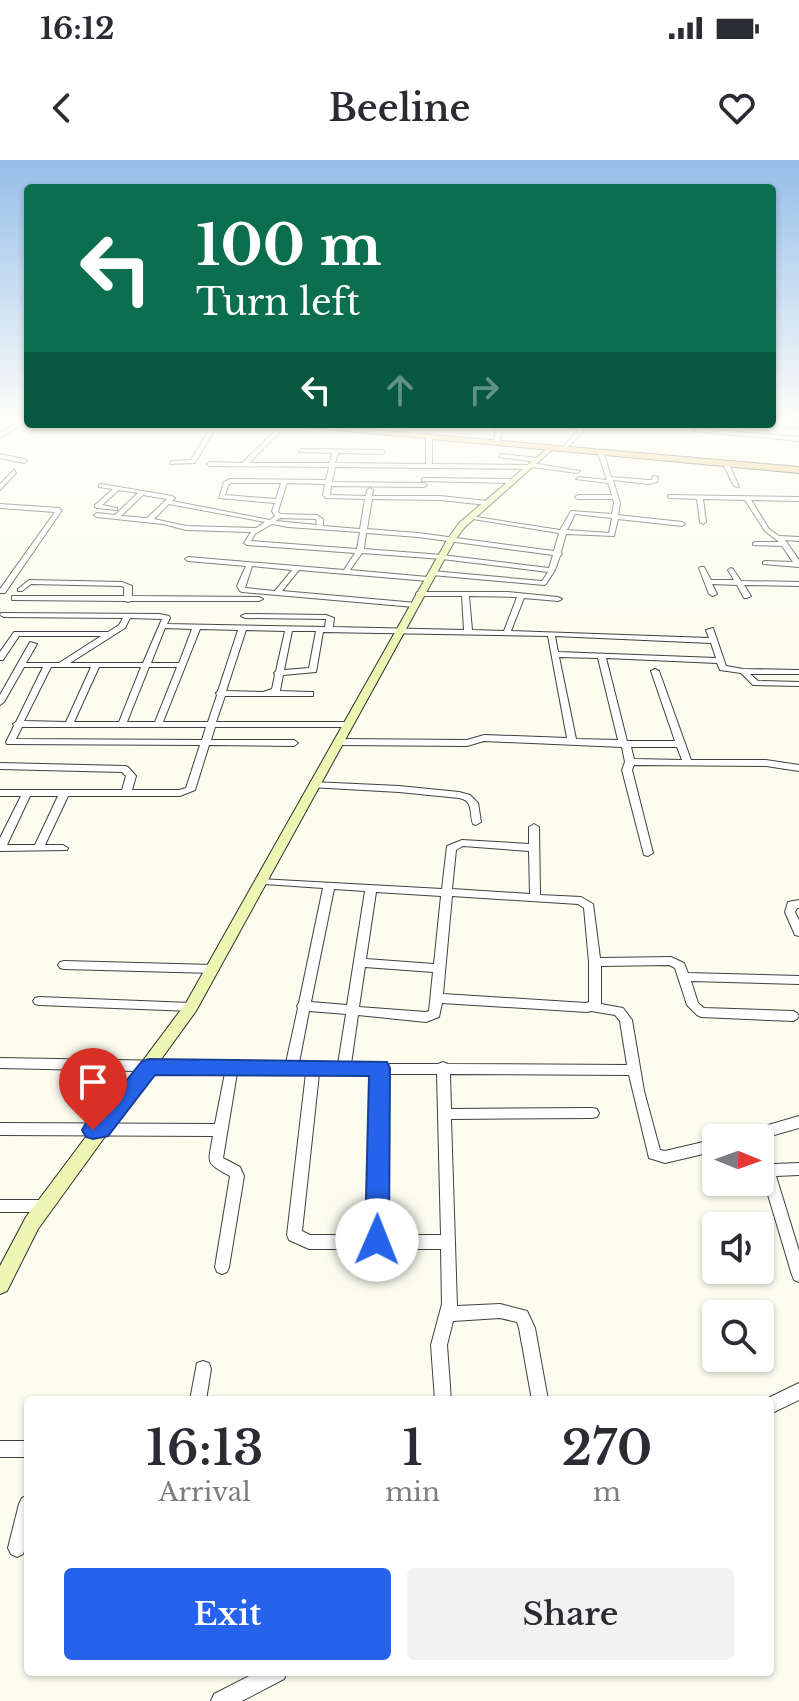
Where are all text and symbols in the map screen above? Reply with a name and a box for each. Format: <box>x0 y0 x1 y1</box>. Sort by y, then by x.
text: 16:12 <box>40 10 114 47</box>
icon: back <box>40 86 84 130</box>
text: Beeline <box>328 86 471 131</box>
icon: heart <box>715 86 759 130</box>
text: 100 m <box>196 211 382 280</box>
icon: left <box>64 216 168 320</box>
text: Turn left <box>196 280 360 325</box>
icon: left <box>294 368 338 412</box>
icon: ahead <box>378 368 422 412</box>
icon: right <box>462 368 506 412</box>
pin <box>59 1048 127 1130</box>
icon: arrive <box>71 1060 115 1104</box>
north arrow <box>702 1124 774 1196</box>
map controls <box>702 1124 774 1372</box>
position arrow <box>335 1198 419 1282</box>
button: sound <box>702 1212 774 1284</box>
button: search <box>702 1300 774 1372</box>
text: 16:13 <box>146 1418 264 1478</box>
text: 1 <box>402 1418 423 1478</box>
text: 270 <box>561 1418 652 1478</box>
text: Arrival <box>159 1476 251 1508</box>
text: min <box>385 1476 440 1508</box>
text: m <box>593 1476 621 1508</box>
button: Exit <box>64 1568 391 1660</box>
button: Share <box>407 1568 734 1660</box>

